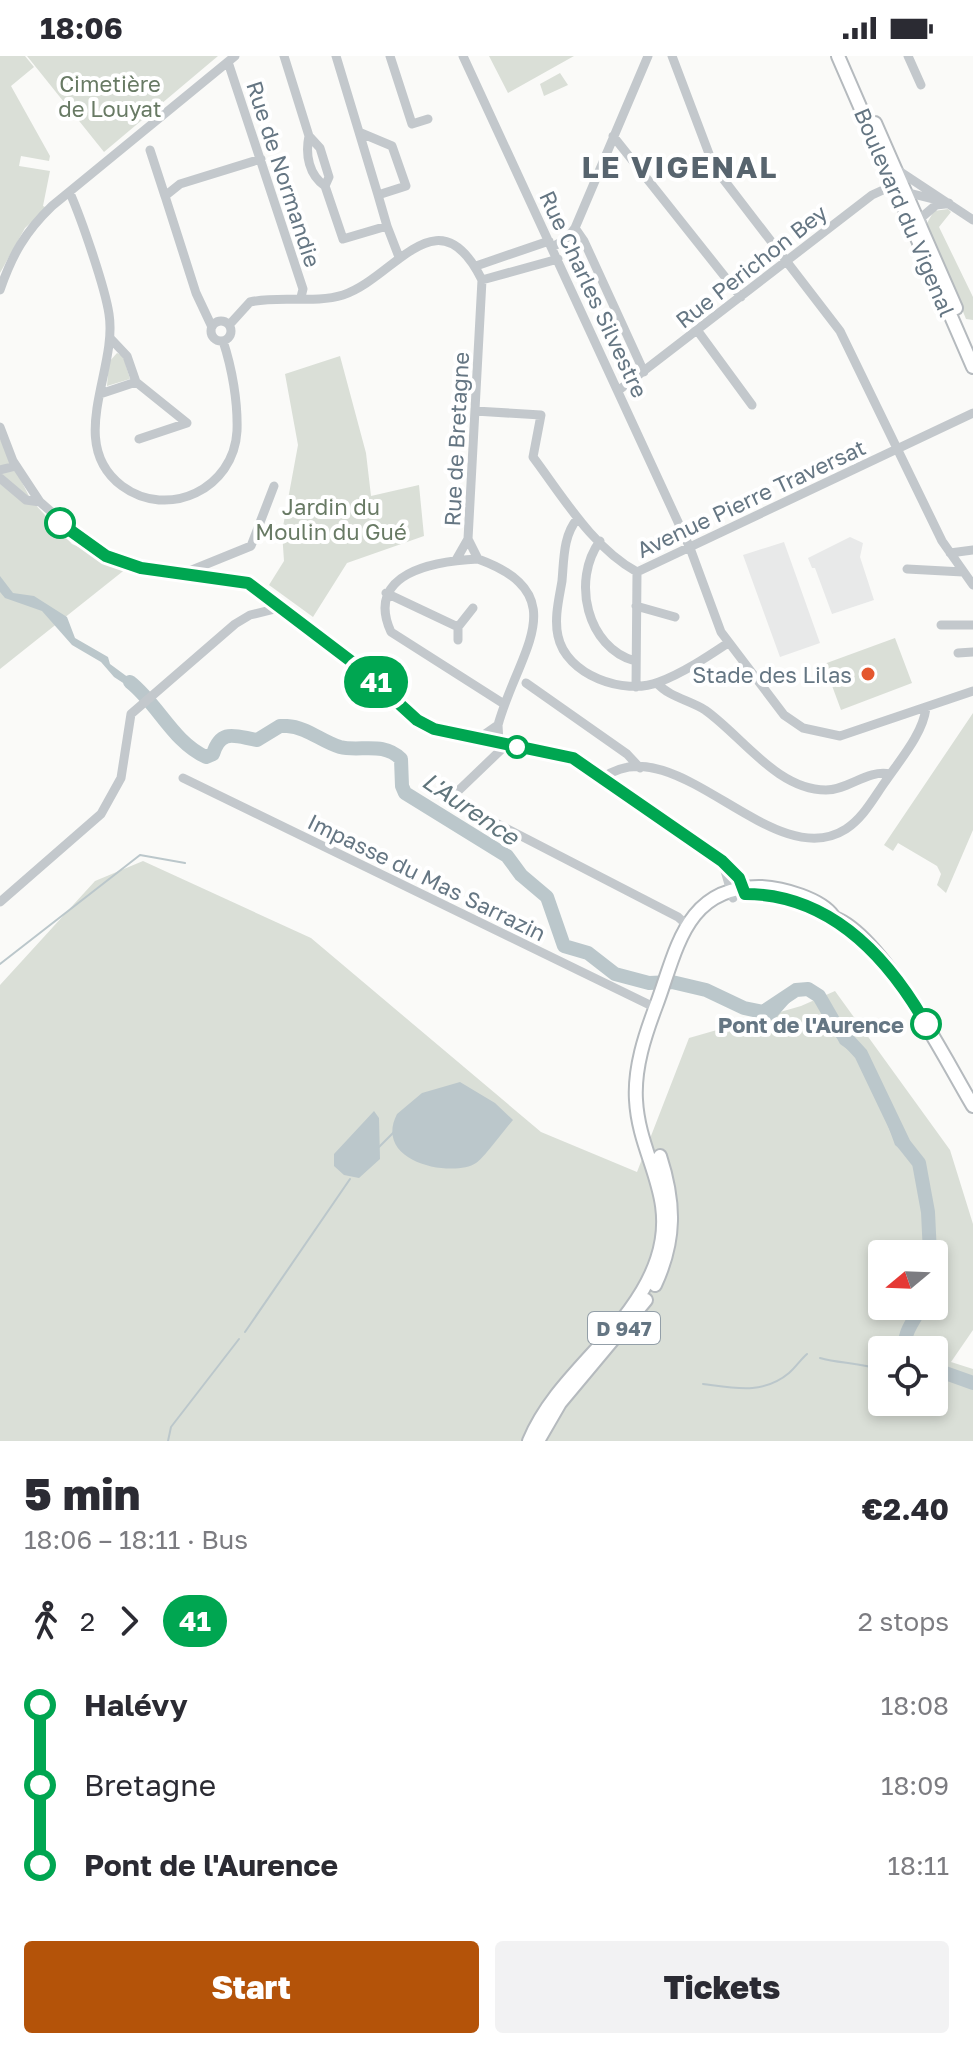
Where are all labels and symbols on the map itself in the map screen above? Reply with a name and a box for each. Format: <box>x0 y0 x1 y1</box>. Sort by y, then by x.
park label: Cimetière de Louyat <box>58 70 162 122</box>
street label: Rue de Normandie <box>241 78 327 270</box>
street label: Boulevard du Vigenal <box>849 104 961 320</box>
district label: LE VIGENAL <box>582 149 778 185</box>
street label: Rue Charles Silvestre <box>534 186 654 402</box>
street label: Rue Perichon Bey <box>670 199 832 333</box>
street label: Rue de Bretagne <box>438 351 474 527</box>
street label: Avenue Pierre Traversat <box>632 433 870 563</box>
park label: Jardin du Moulin du Gué <box>255 493 407 545</box>
unlabelled marker <box>45 508 75 538</box>
line badge: 41 <box>340 656 412 708</box>
place label: Stade des Lilas <box>692 661 852 688</box>
marker: Stade des Lilas <box>859 665 877 683</box>
unlabelled marker <box>506 736 528 758</box>
water label: L'Aurence <box>417 765 526 852</box>
street label: Impasse du Mas Sarrazin <box>304 808 550 946</box>
marker: Pont de l'Aurence <box>911 1009 941 1039</box>
place label: Pont de l'Aurence <box>718 1011 904 1038</box>
north arrow <box>868 1240 948 1320</box>
road number: D 947 <box>588 1312 660 1344</box>

